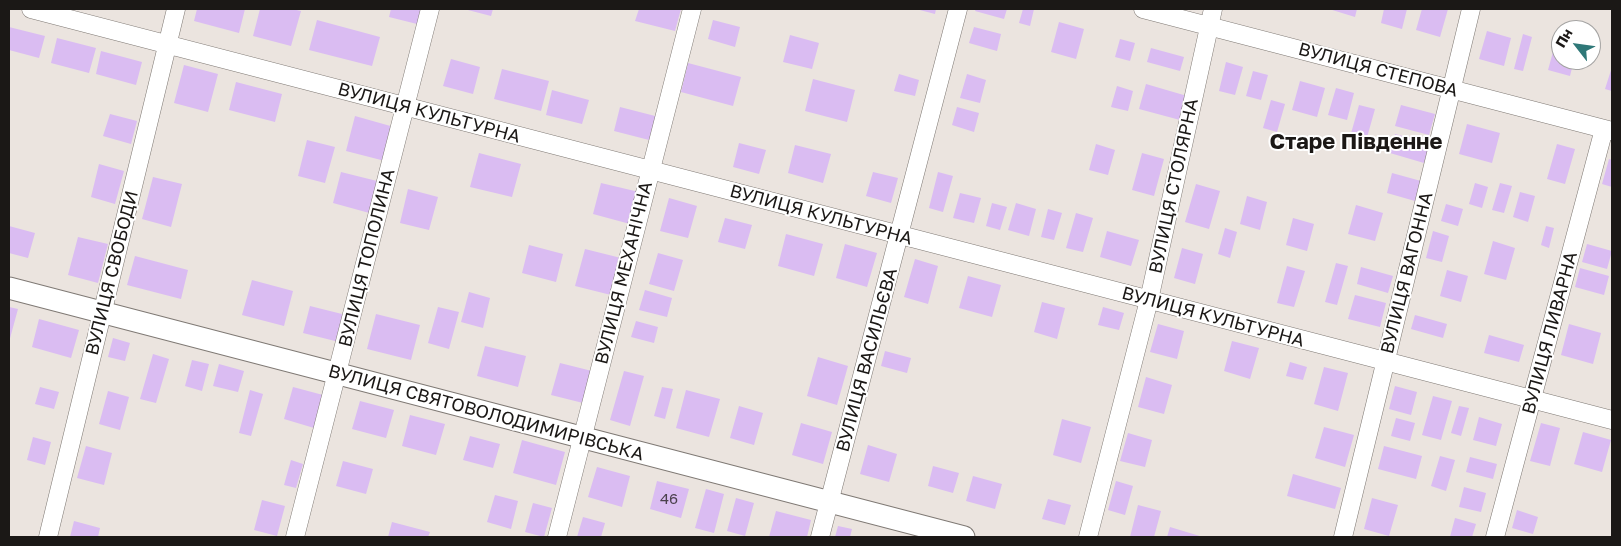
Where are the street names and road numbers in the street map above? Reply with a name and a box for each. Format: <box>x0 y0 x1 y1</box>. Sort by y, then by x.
street label: ВУЛИЦЯ СТЕПОВА <box>1296 38 1460 102</box>
street label: ВУЛИЦЯ КУЛЬТУРНА <box>335 78 523 148</box>
street label: ВУЛИЦЯ СТОЛЯРНА <box>1145 97 1203 275</box>
street label: ВУЛИЦЯ ТОПОЛИНА <box>334 167 400 349</box>
street label: ВУЛИЦЯ МЕХАНІЧНА <box>591 179 657 367</box>
street label: ВУЛИЦЯ КУЛЬТУРНА <box>727 180 915 250</box>
street label: ВУЛИЦЯ СВОБОДИ <box>81 189 143 357</box>
street label: ВУЛИЦЯ ВАГОННА <box>1376 190 1438 356</box>
street label: ВУЛИЦЯ ЛИВАРНА <box>1518 249 1582 417</box>
street label: ВУЛИЦЯ ВАСИЛЬЄВА <box>832 266 902 454</box>
street label: ВУЛИЦЯ КУЛЬТУРНА <box>1119 282 1307 352</box>
street label: ВУЛИЦЯ СВЯТОВОЛОДИМИРІВСЬКА <box>326 360 646 466</box>

